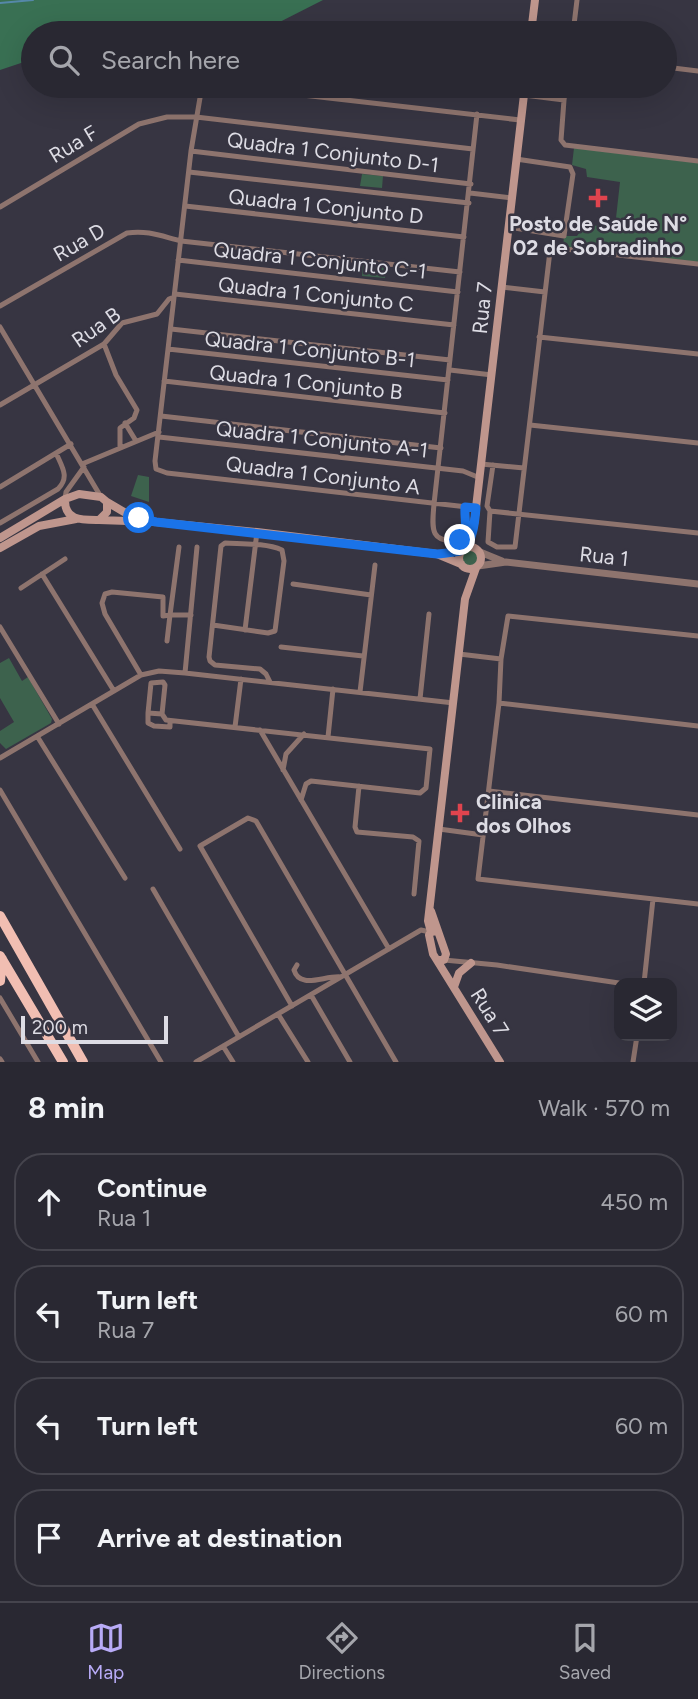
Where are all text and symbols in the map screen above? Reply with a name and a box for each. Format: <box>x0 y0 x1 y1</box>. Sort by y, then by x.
search box <box>21 21 677 98</box>
icon: search <box>45 41 83 79</box>
text: Search here <box>101 44 240 76</box>
street label: Rua F <box>44 120 102 168</box>
street label: Quadra 1 Conjunto D-1 <box>226 127 440 177</box>
street label: Quadra 1 Conjunto D <box>227 183 425 229</box>
marker: Posto de Saúde N° 02 de Sobradinho <box>588 188 608 208</box>
place label: Posto de Saúde N° 02 de Sobradinho <box>509 211 687 260</box>
street label: Rua D <box>49 217 109 267</box>
street label: Quadra 1 Conjunto C-1 <box>212 236 428 284</box>
street label: Quadra 1 Conjunto C <box>217 271 415 317</box>
street label: Rua 7 <box>467 281 497 335</box>
street label: Rua B <box>67 301 125 353</box>
street label: Quadra 1 Conjunto B-1 <box>203 326 417 372</box>
street label: Quadra 1 Conjunto B <box>208 359 404 405</box>
street label: Quadra 1 Conjunto A-1 <box>215 415 429 463</box>
street label: Quadra 1 Conjunto A <box>224 451 422 499</box>
route start <box>123 502 154 533</box>
route end <box>444 524 475 555</box>
street label: Rua 1 <box>578 541 630 571</box>
place label: Clinica dos Olhos <box>476 789 571 838</box>
marker: Clinica dos Olhos <box>450 803 470 823</box>
map controls <box>614 978 677 1041</box>
button: layers <box>614 978 677 1041</box>
street label: Rua 7 <box>466 983 514 1041</box>
scale bar <box>21 1013 168 1045</box>
text: 200 m <box>32 1016 88 1039</box>
text: 8 min <box>28 1089 105 1126</box>
text: Walk · 570 m <box>538 1094 670 1122</box>
text: Continue <box>97 1172 207 1204</box>
icon: ahead <box>30 1183 68 1221</box>
text: 450 m <box>600 1188 668 1216</box>
text: Rua 1 <box>97 1204 151 1232</box>
text: Turn left <box>97 1284 198 1316</box>
icon: left <box>30 1295 68 1333</box>
text: 60 m <box>615 1300 668 1328</box>
text: Rua 7 <box>97 1316 154 1344</box>
icon: left <box>30 1407 68 1445</box>
text: Turn left <box>97 1410 198 1442</box>
text: 60 m <box>615 1412 668 1440</box>
icon: arrive <box>30 1519 68 1557</box>
text: Arrive at destination <box>97 1522 342 1554</box>
tab: Map <box>87 1619 125 1684</box>
tab: Directions <box>298 1619 385 1684</box>
tab: Saved <box>559 1619 611 1684</box>

